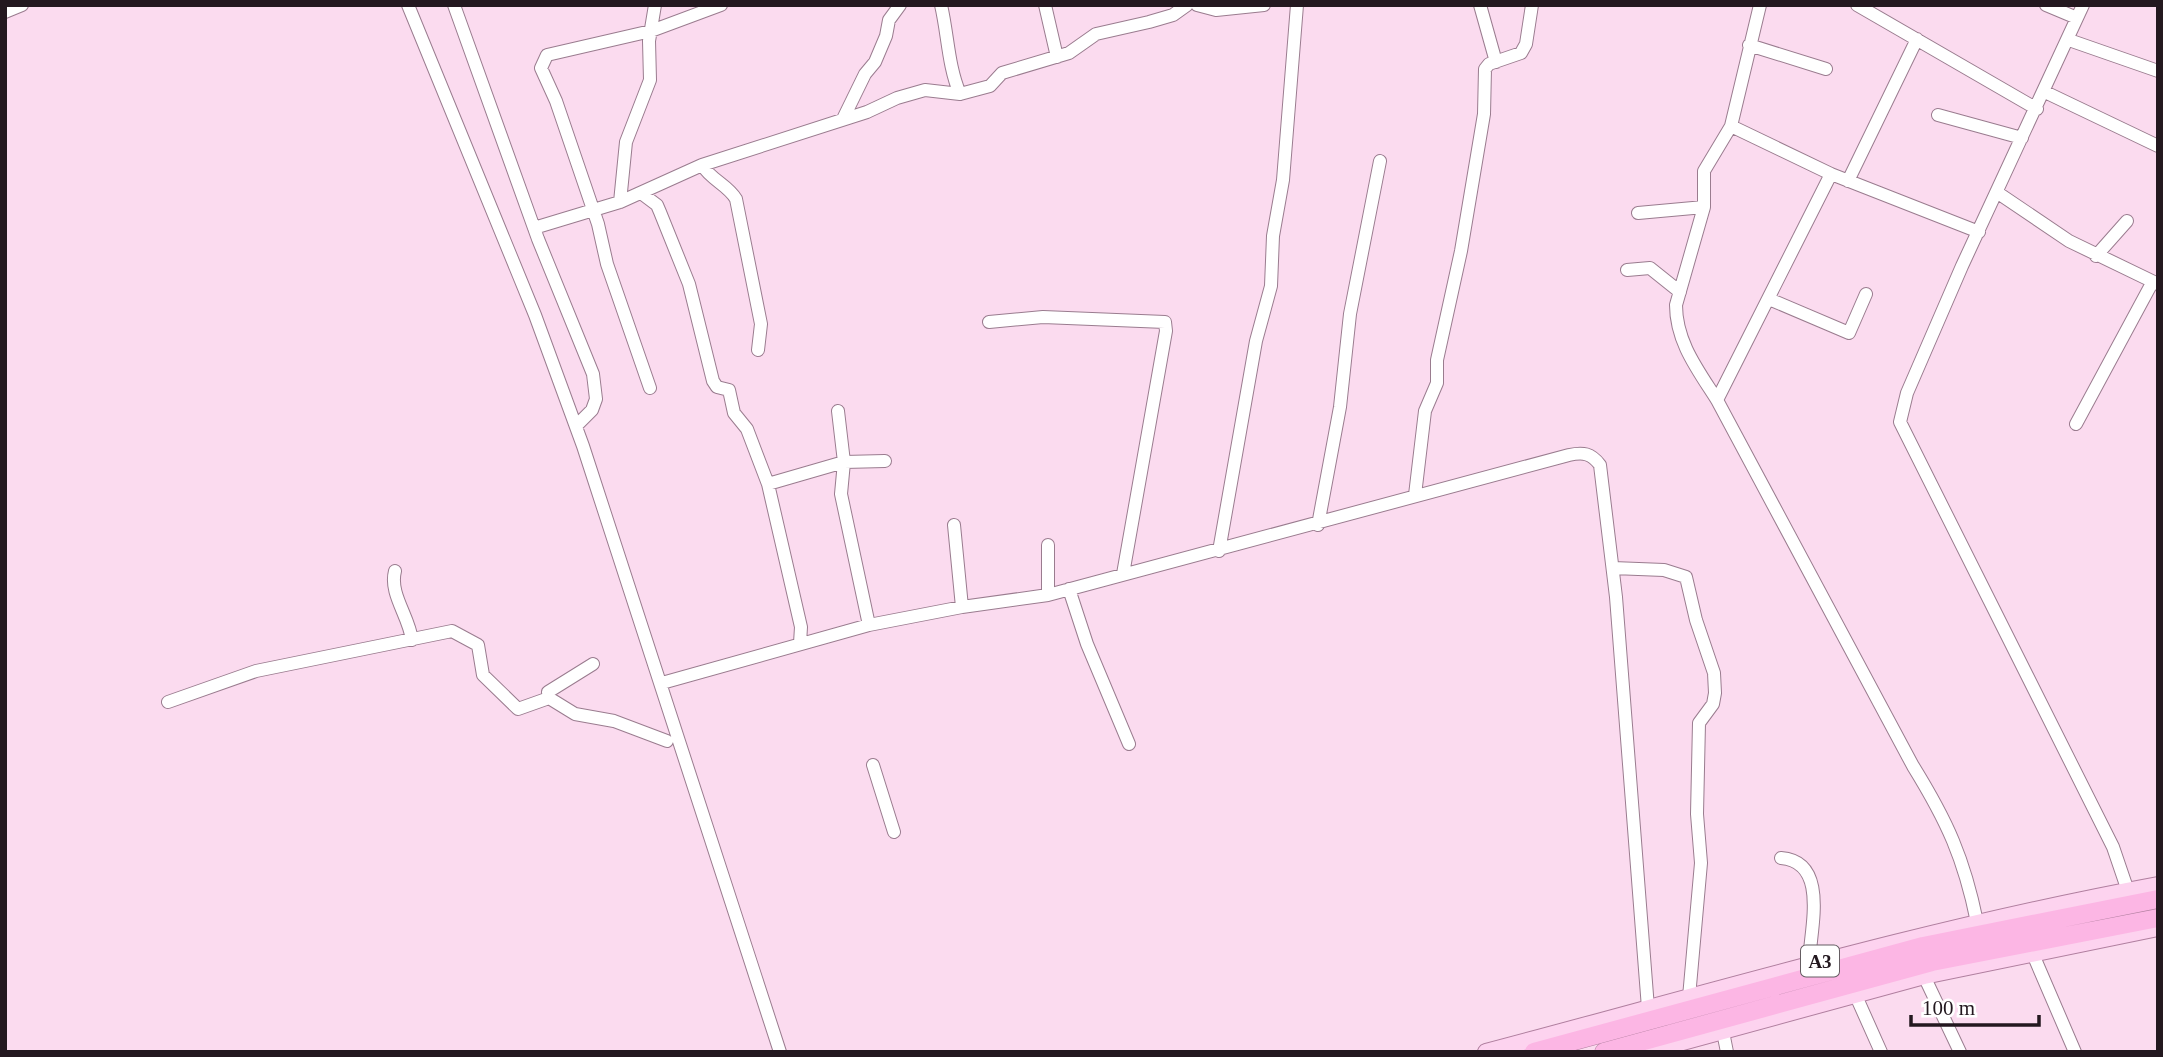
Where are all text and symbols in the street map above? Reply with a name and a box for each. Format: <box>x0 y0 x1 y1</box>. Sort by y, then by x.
road number: A3 <box>1801 945 1839 976</box>
scale bar <box>1911 984 2039 1028</box>
text: 100 m <box>1922 996 1975 1020</box>

